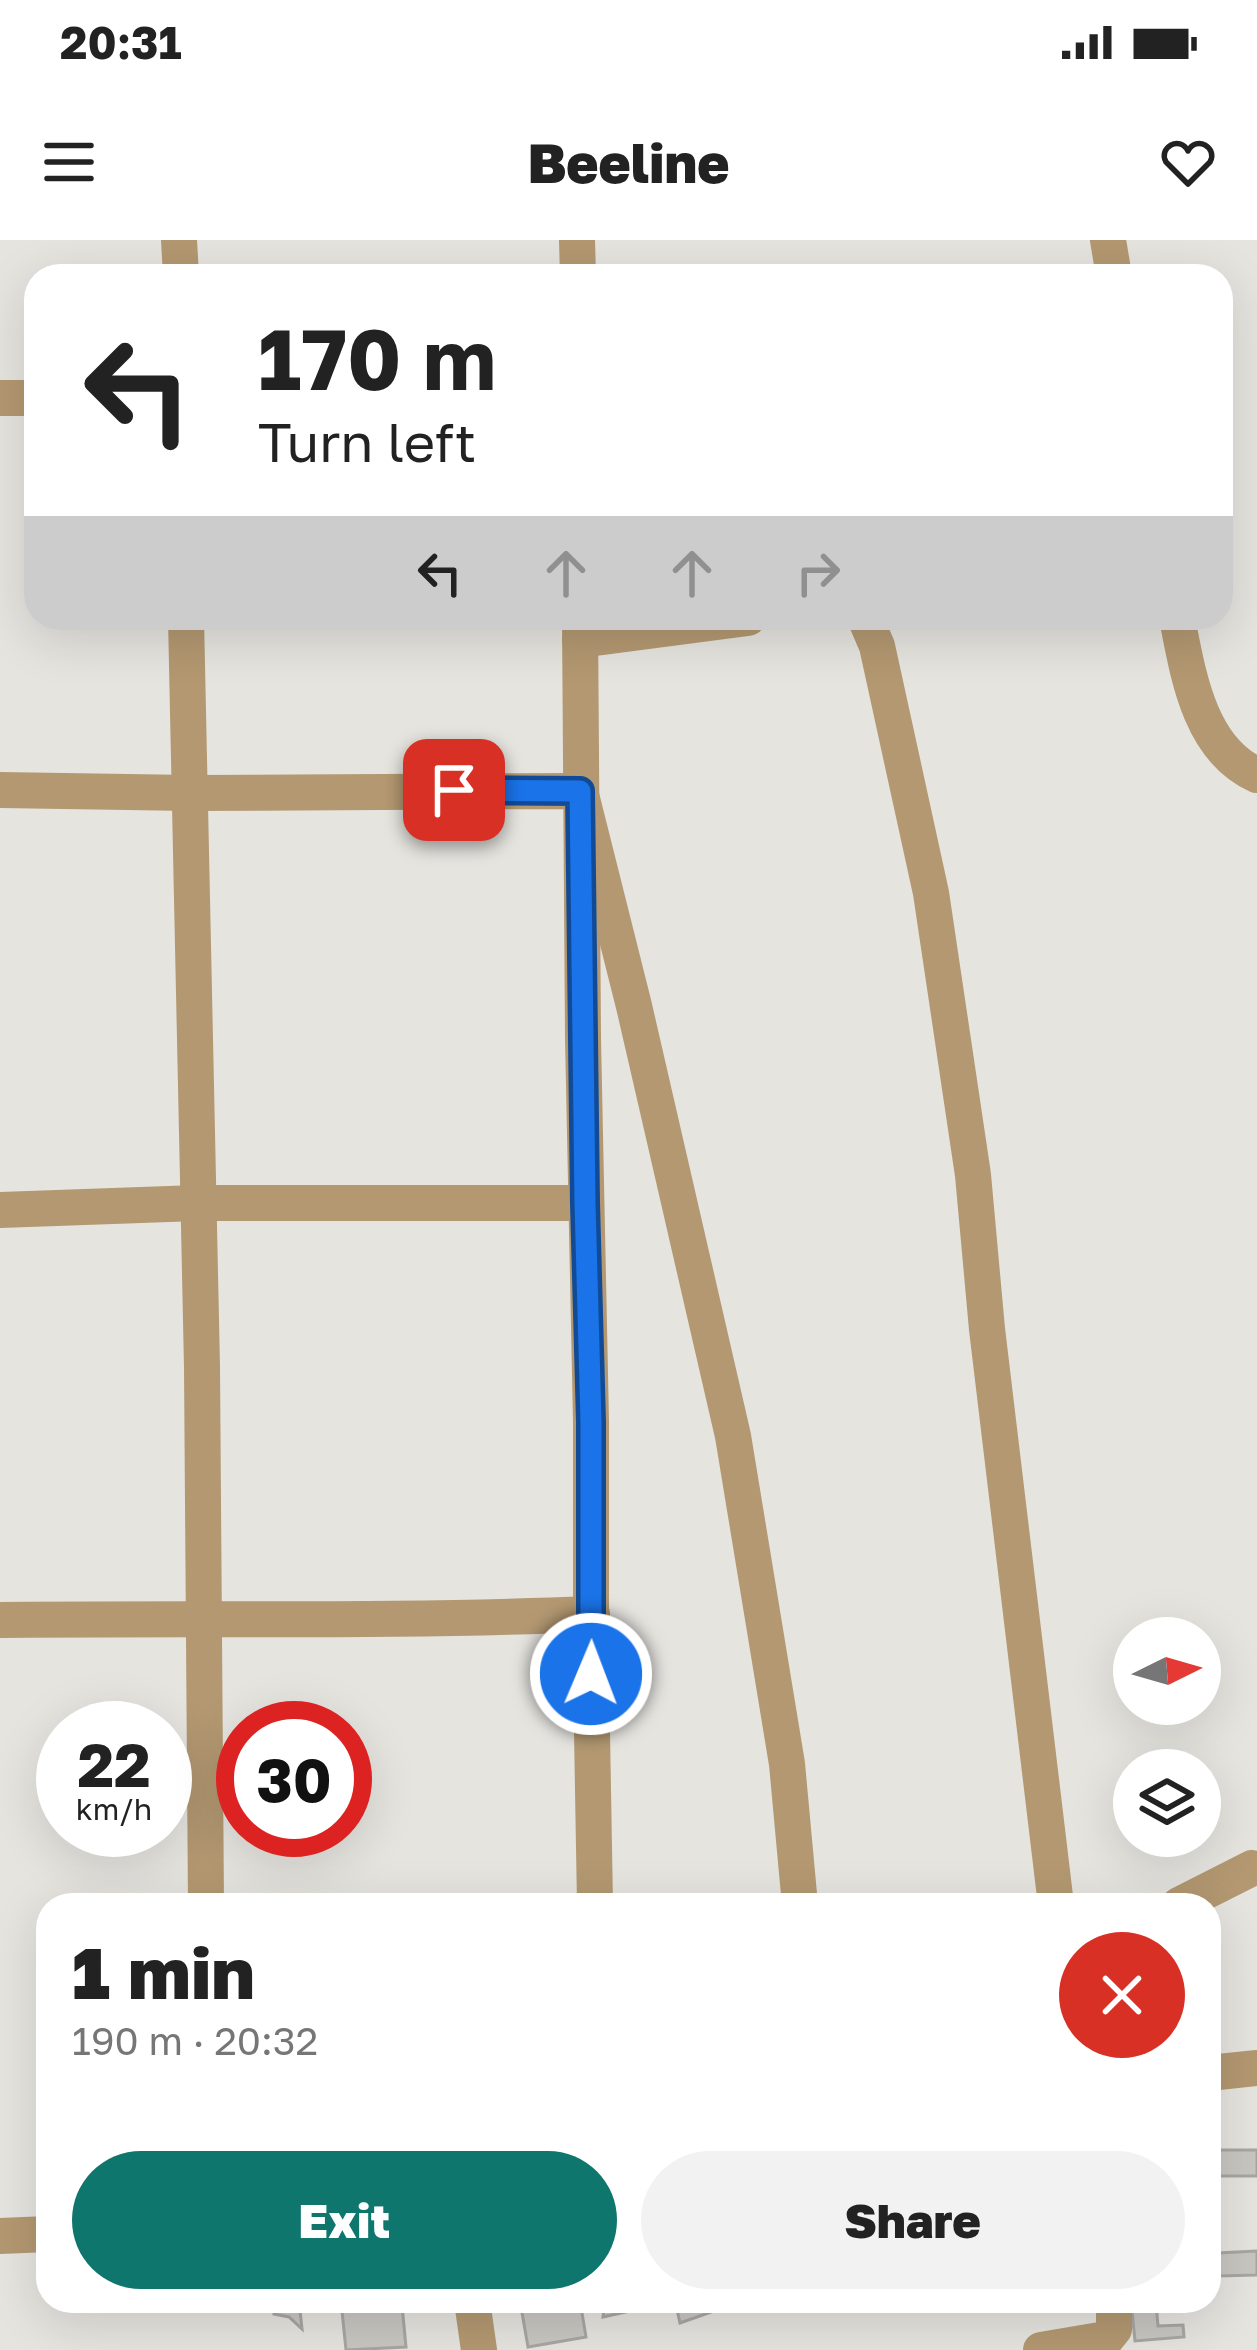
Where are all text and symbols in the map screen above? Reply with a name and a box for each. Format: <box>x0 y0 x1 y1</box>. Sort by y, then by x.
text: 20:31 <box>60 15 182 69</box>
icon: menu <box>36 129 102 195</box>
icon: heart <box>1155 129 1221 195</box>
text: Beeline <box>528 130 729 195</box>
text: 170 m <box>258 308 496 408</box>
icon: left <box>60 312 216 468</box>
text: Turn left <box>258 409 476 474</box>
icon: left <box>407 540 473 606</box>
icon: ahead <box>533 540 599 606</box>
icon: ahead <box>659 540 725 606</box>
icon: right <box>785 540 851 606</box>
pin <box>403 739 505 841</box>
icon: arrive <box>421 757 487 823</box>
position arrow <box>528 1611 654 1737</box>
north arrow <box>1113 1617 1221 1725</box>
map controls <box>1113 1617 1221 1857</box>
speed limit sign: 30 <box>216 1701 372 1857</box>
text: 22 <box>77 1728 151 1800</box>
button: layers <box>1113 1749 1221 1857</box>
text: km/h <box>76 1791 152 1827</box>
text: 1 min <box>72 1928 255 2015</box>
button: close <box>1059 1932 1185 2058</box>
text: 190 m · 20:32 <box>72 2017 318 2064</box>
button: Exit <box>72 2151 617 2289</box>
button: Share <box>641 2151 1185 2289</box>

